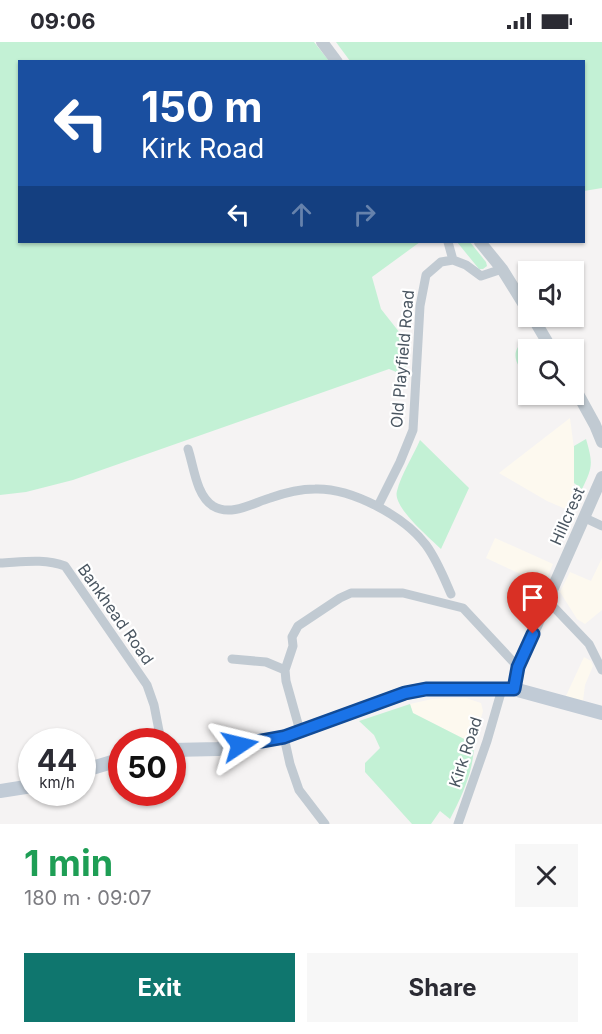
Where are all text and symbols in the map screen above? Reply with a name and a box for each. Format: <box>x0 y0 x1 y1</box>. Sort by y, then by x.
text: 09:06 <box>30 8 96 34</box>
text: 150 m <box>141 81 263 132</box>
icon: left <box>42 84 120 162</box>
text: Kirk Road <box>141 132 264 165</box>
icon: left <box>222 198 255 231</box>
icon: ahead <box>285 198 318 231</box>
icon: right <box>348 198 381 231</box>
map controls <box>518 261 584 405</box>
button: sound <box>518 261 584 327</box>
street label: Old Playfield Road <box>386 289 418 429</box>
button: search <box>518 339 584 405</box>
street label: Hillcrest <box>545 484 589 548</box>
street label: Bankhead Road <box>74 560 158 668</box>
pin <box>507 572 558 634</box>
icon: arrive <box>516 581 549 614</box>
position arrow <box>208 713 272 777</box>
street label: Kirk Road <box>444 714 486 790</box>
speed limit sign: 50 <box>108 728 186 806</box>
text: 44 <box>37 742 77 778</box>
text: km/h <box>39 773 75 792</box>
text: 1 min <box>24 841 113 885</box>
button: close <box>515 844 578 907</box>
text: 180 m · 09:07 <box>24 886 152 910</box>
button: Exit <box>24 953 295 1022</box>
button: Share <box>307 953 578 1022</box>

